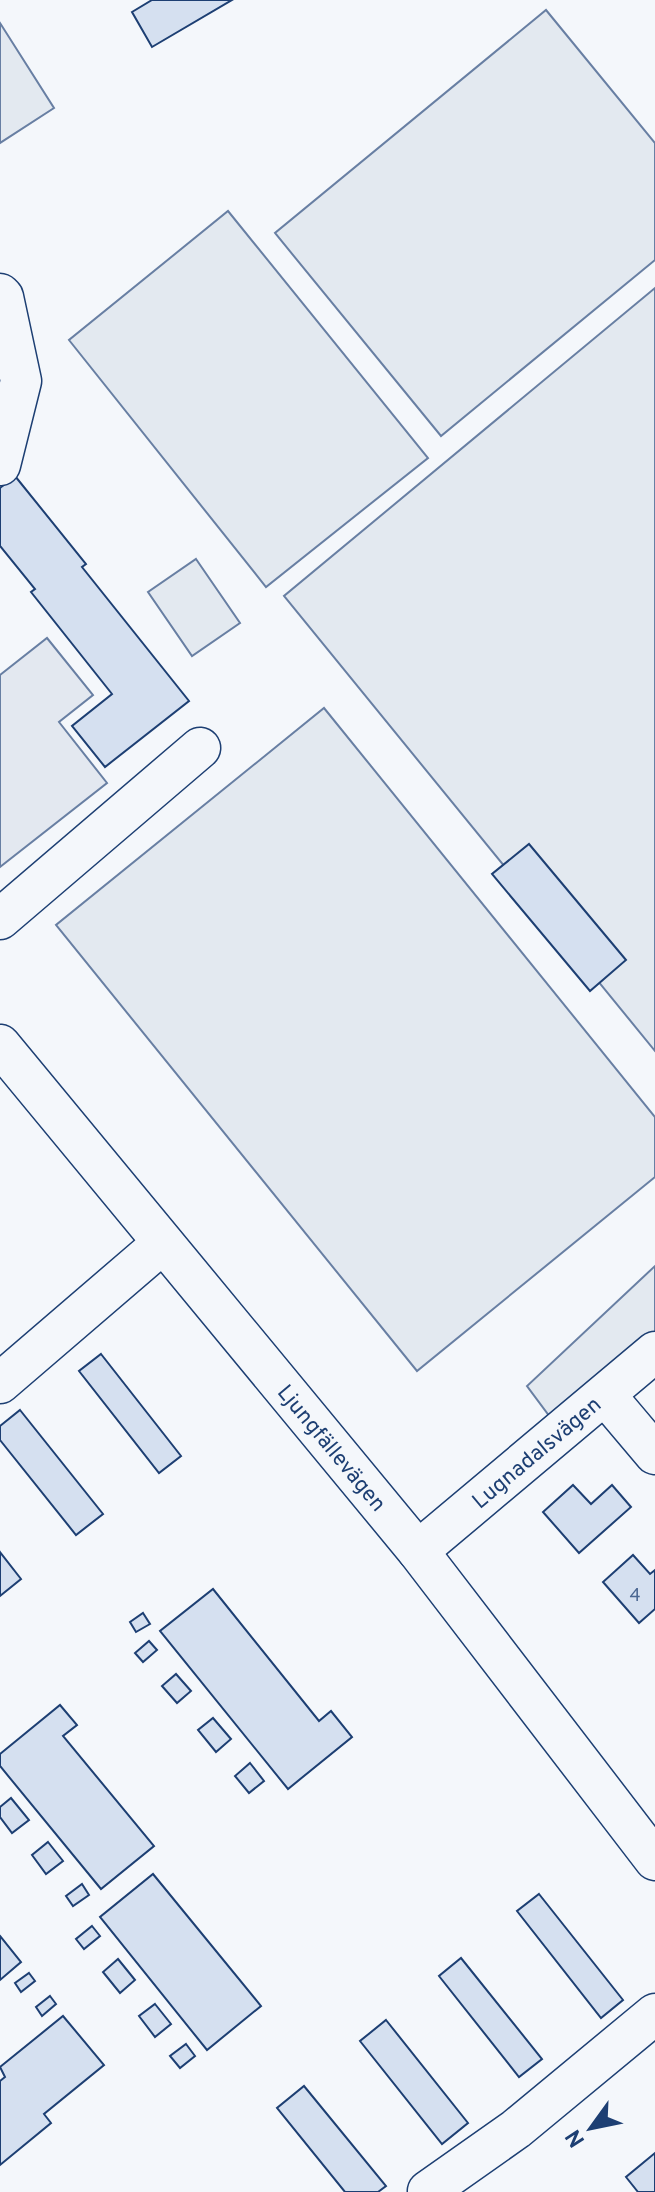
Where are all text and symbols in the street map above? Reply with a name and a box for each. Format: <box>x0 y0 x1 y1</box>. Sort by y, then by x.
street label: Ljungfällevägen <box>270 1380 391 1518</box>
street label: Lugnadalsvägen <box>467 1392 608 1516</box>
house number: 4 <box>629 1585 641 1608</box>
north arrow <box>551 2088 631 2168</box>
text: N <box>561 2124 592 2152</box>

